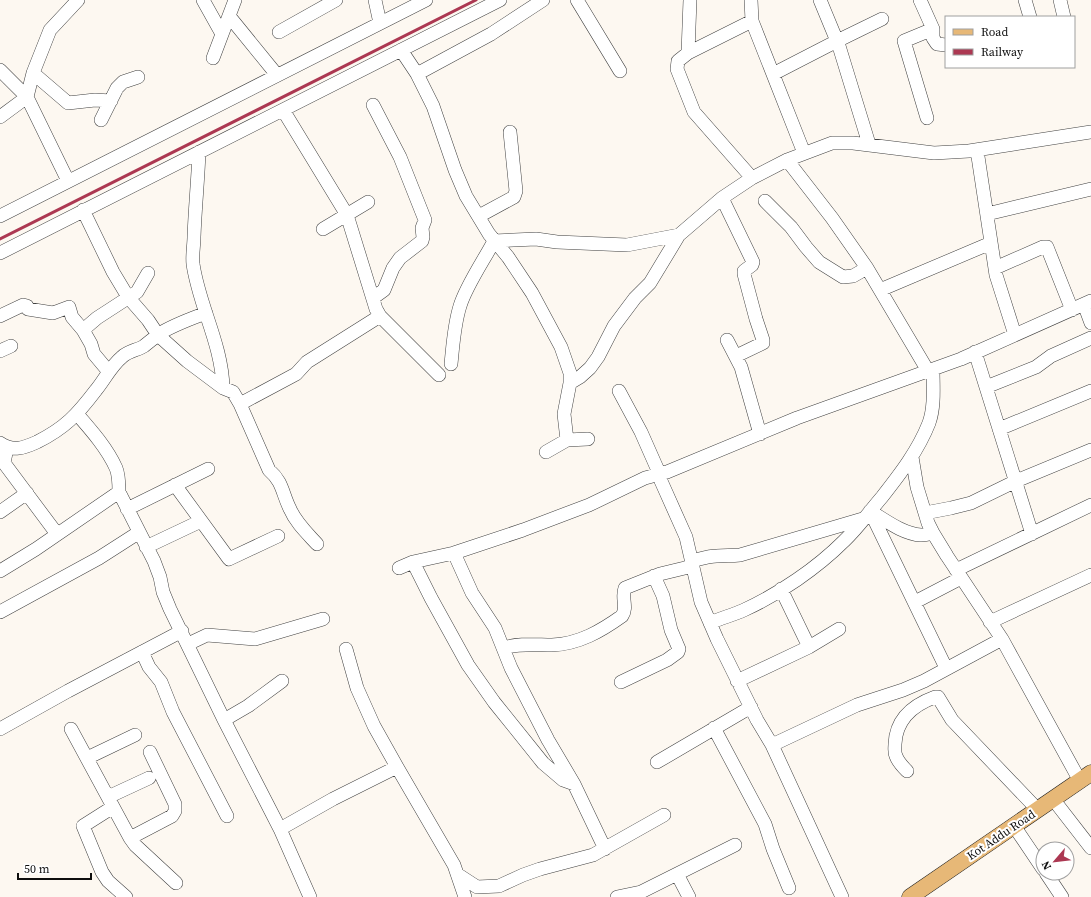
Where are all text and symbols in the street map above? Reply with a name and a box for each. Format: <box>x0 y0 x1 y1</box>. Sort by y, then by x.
legend <box>945 16 1075 68</box>
text: Road <box>981 24 1008 40</box>
text: Railway <box>981 44 1024 60</box>
street label: Kot Addu Road <box>964 806 1038 864</box>
north arrow <box>1035 841 1075 881</box>
scale bar <box>18 855 91 881</box>
text: N <box>1038 858 1055 873</box>
text: 50 m <box>24 861 50 877</box>

